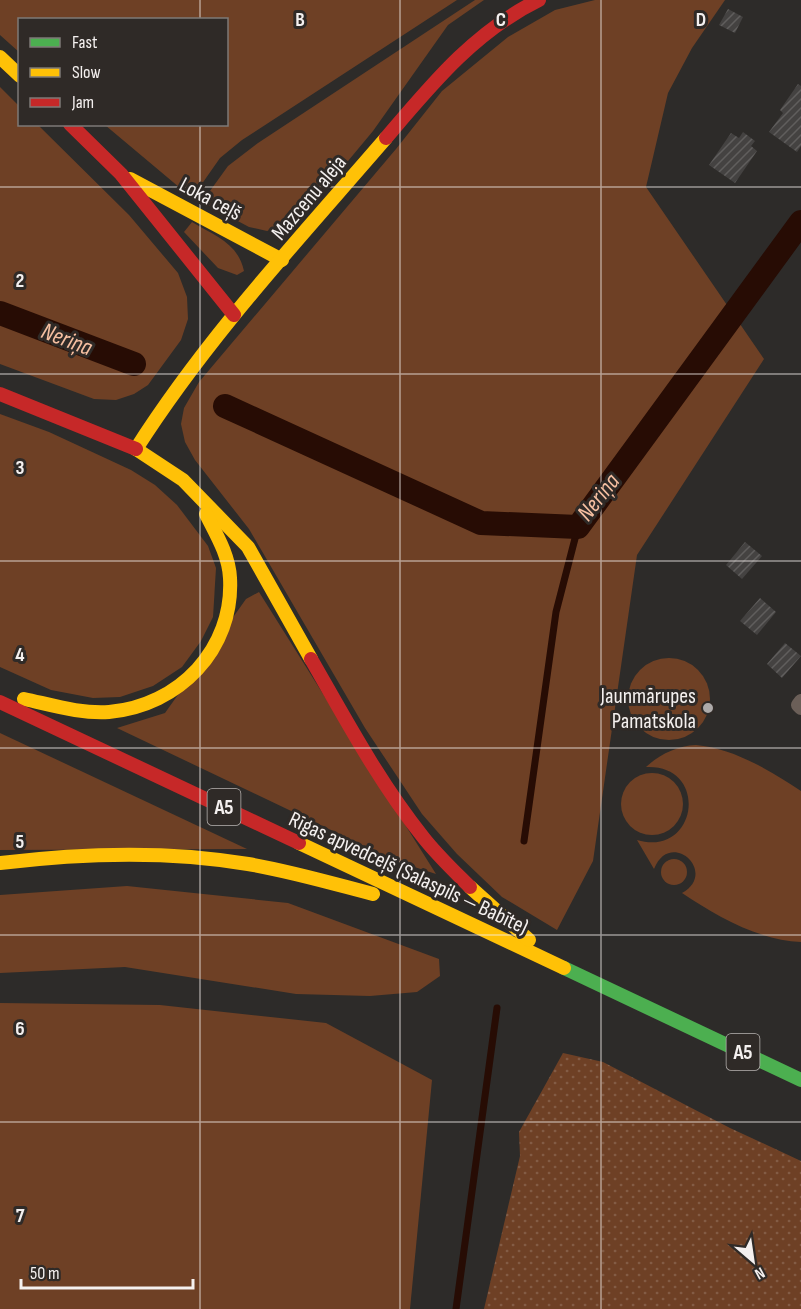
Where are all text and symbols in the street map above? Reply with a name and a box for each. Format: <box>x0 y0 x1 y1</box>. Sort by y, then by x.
text: B <box>295 8 305 32</box>
text: C <box>496 8 506 32</box>
text: D <box>696 8 706 32</box>
legend <box>18 18 228 126</box>
text: Fast <box>72 32 98 53</box>
text: Slow <box>72 62 101 83</box>
text: Jam <box>71 92 94 113</box>
street label: Mazcenu aleja <box>266 150 352 246</box>
street label: Loka ceļš <box>174 172 246 227</box>
text: 2 <box>16 269 24 293</box>
water label: Neriņa <box>37 317 97 362</box>
text: 3 <box>16 456 25 480</box>
water label: Neriņa <box>571 468 626 527</box>
text: 4 <box>15 643 25 667</box>
place label: Jaunmārupes Pamatskola <box>599 683 696 735</box>
marker: Jaunmārupes Pamatskola <box>701 701 715 715</box>
road number: A5 <box>208 789 240 825</box>
street label: Rīgas apvedceļš (Salaspils — Babīte) <box>284 806 532 941</box>
text: 5 <box>16 830 25 854</box>
text: 6 <box>15 1017 25 1041</box>
road number: A5 <box>726 1034 760 1070</box>
text: 7 <box>16 1204 25 1228</box>
north arrow <box>723 1231 783 1291</box>
scale bar <box>21 1252 194 1290</box>
text: N <box>751 1262 768 1283</box>
text: 50 m <box>30 1263 60 1284</box>

